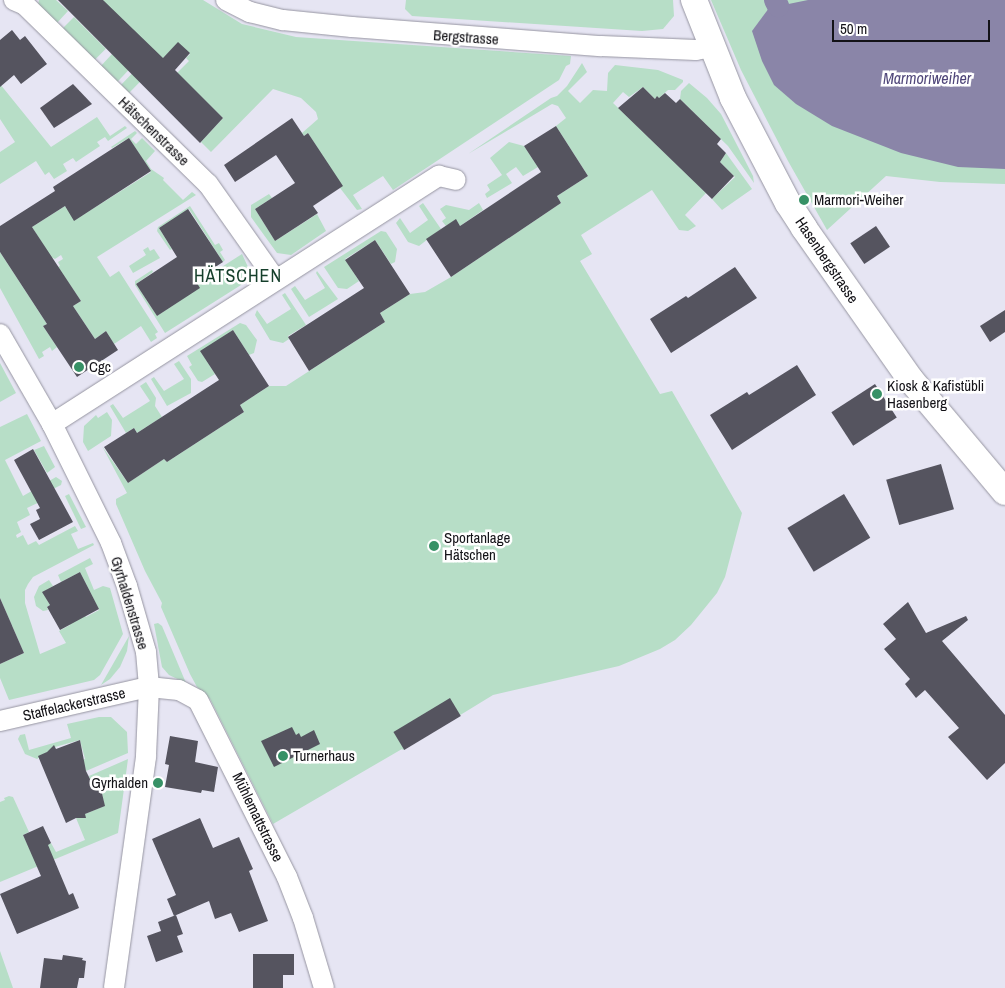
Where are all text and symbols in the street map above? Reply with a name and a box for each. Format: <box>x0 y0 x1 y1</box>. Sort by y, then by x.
scale bar <box>835 10 992 42</box>
text: 50 m <box>840 18 867 39</box>
street label: Bergstrasse <box>433 26 499 48</box>
water label: Marmoriweiher <box>883 68 971 88</box>
street label: Hätschenstrasse <box>115 93 193 169</box>
place label: Marmori-Weiher <box>814 191 903 209</box>
marker: Marmori-Weiher <box>798 194 810 206</box>
street label: Hasenbergstrasse <box>792 214 862 306</box>
district label: HÄTSCHEN <box>193 265 283 287</box>
place label: Cgc <box>89 358 111 376</box>
marker: Cgc <box>73 361 85 373</box>
place label: Kiosk & Kafistübli Hasenberg <box>887 376 984 411</box>
marker: Kiosk & Kafistübli Hasenberg <box>871 388 883 400</box>
place label: Sportanlage Hätschen <box>444 528 510 563</box>
marker: Sportanlage Hätschen <box>428 540 440 552</box>
street label: Gyrhaldenstrasse <box>107 554 153 652</box>
street label: Staffelackerstrasse <box>21 683 127 725</box>
place label: Turnerhaus <box>293 747 355 765</box>
marker: Turnerhaus <box>277 750 289 762</box>
street label: Mühlemattstrasse <box>229 769 287 865</box>
place label: Gyrhalden <box>91 774 148 792</box>
marker: Gyrhalden <box>152 777 164 789</box>

